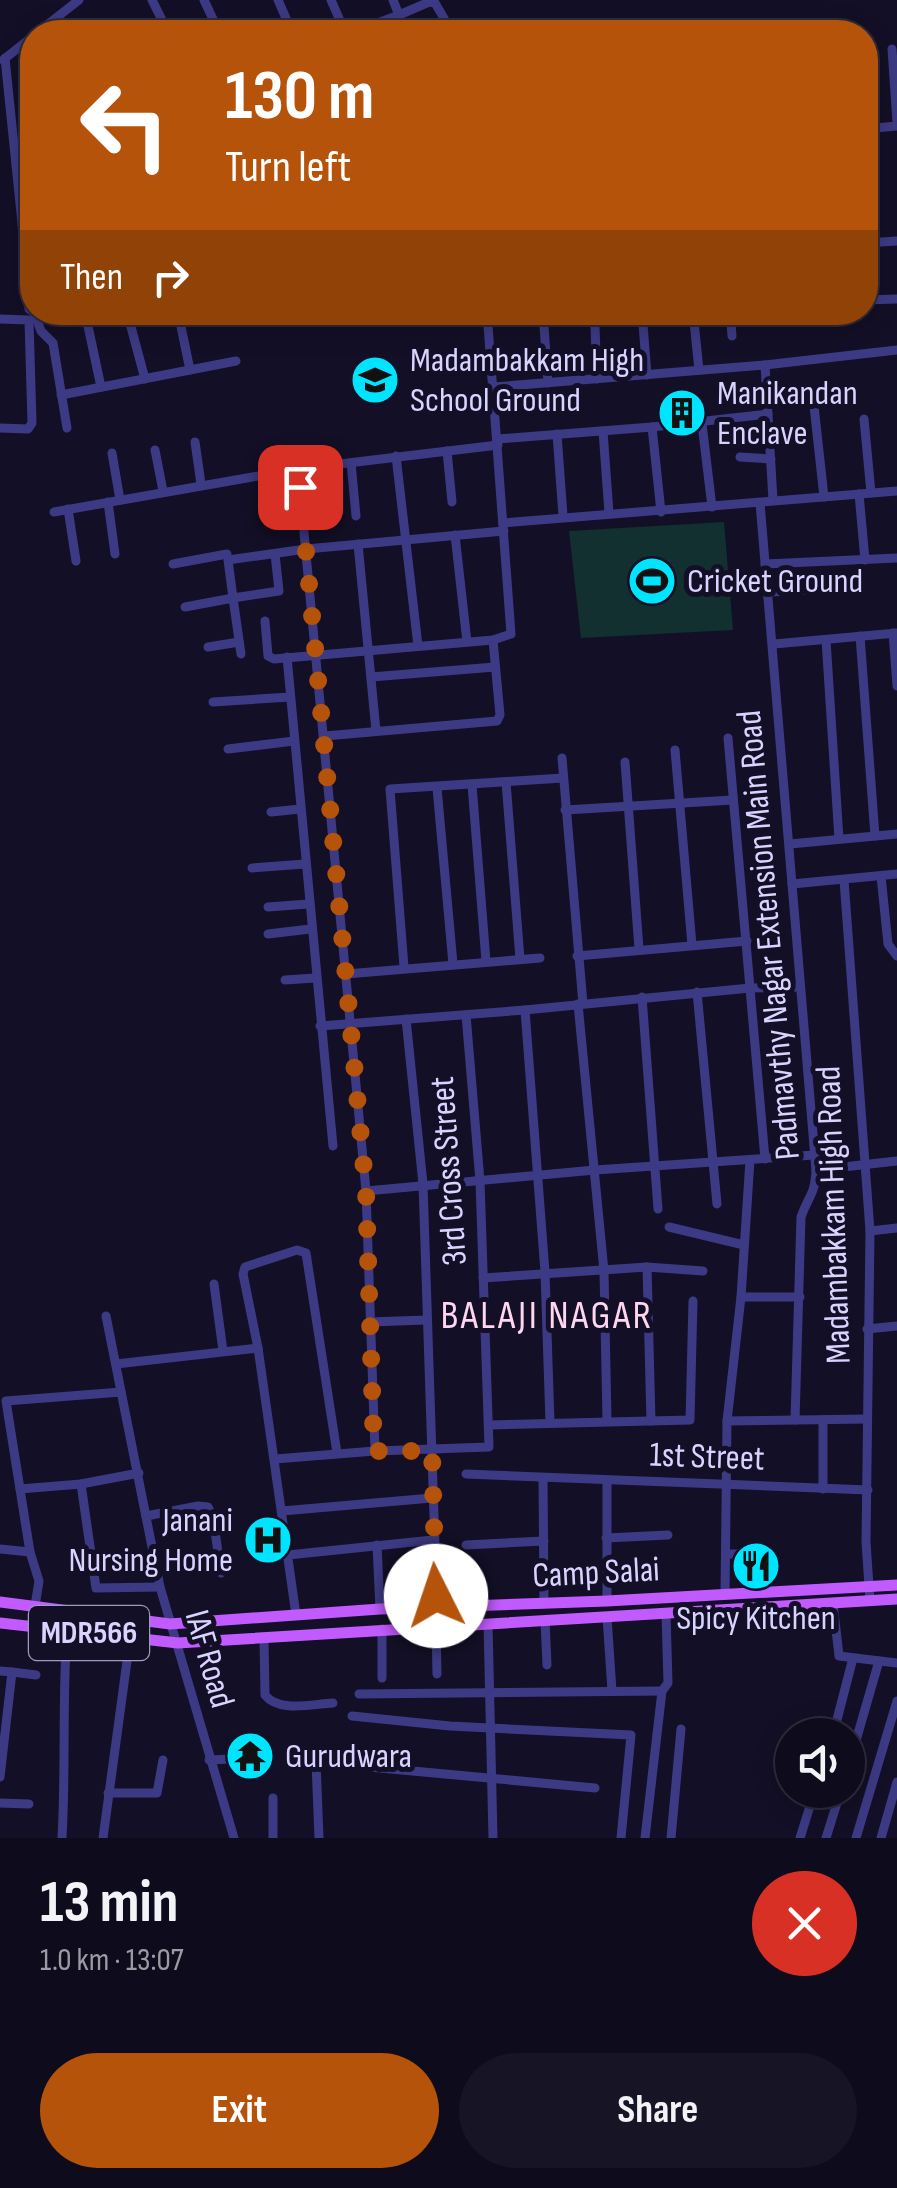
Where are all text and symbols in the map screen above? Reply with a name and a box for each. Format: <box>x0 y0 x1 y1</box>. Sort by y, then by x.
text: 130 m <box>225 55 374 139</box>
icon: left <box>60 60 190 190</box>
text: Turn left <box>225 140 351 195</box>
icon: right <box>143 250 198 305</box>
text: Then <box>60 255 123 300</box>
place label: Madambakkam High School Ground <box>410 339 644 422</box>
school or university icon: Madambakkam High School Ground <box>349 354 401 406</box>
place label: Manikandan Enclave <box>717 372 858 455</box>
building icon: Manikandan Enclave <box>656 387 708 439</box>
pin <box>258 445 343 530</box>
icon: arrive <box>273 460 328 515</box>
sports icon: Cricket Ground <box>626 555 678 607</box>
place label: Cricket Ground <box>687 560 863 603</box>
street label: Padmavthy Nagar Extension Main Road <box>728 708 810 1162</box>
street label: Madambakkam High Road <box>807 1065 861 1365</box>
street label: 3rd Cross Street <box>421 1075 477 1267</box>
district label: BALAJI NAGAR <box>440 1292 654 1340</box>
street label: 1st Street <box>649 1434 765 1480</box>
place label: Janani Nursing Home <box>69 1499 233 1582</box>
hospital icon: Janani Nursing Home <box>242 1514 294 1566</box>
restaurant icon: Spicy Kitchen <box>730 1540 782 1592</box>
position arrow <box>384 1544 488 1648</box>
street label: Camp Salai <box>531 1548 661 1598</box>
place label: Spicy Kitchen <box>676 1597 836 1640</box>
street label: IAF Road <box>175 1605 243 1713</box>
road number: MDR566 <box>29 1606 149 1660</box>
map controls <box>775 1718 865 1808</box>
button: sound <box>775 1718 865 1808</box>
temple icon: Gurudwara <box>224 1730 276 1782</box>
place label: Gurudwara <box>285 1735 412 1778</box>
text: 13 min <box>40 1867 178 1939</box>
button: close <box>752 1871 857 1976</box>
text: 1.0 km · 13:07 <box>40 1941 183 1980</box>
button: Exit <box>40 2053 439 2168</box>
button: Share <box>459 2053 857 2168</box>

